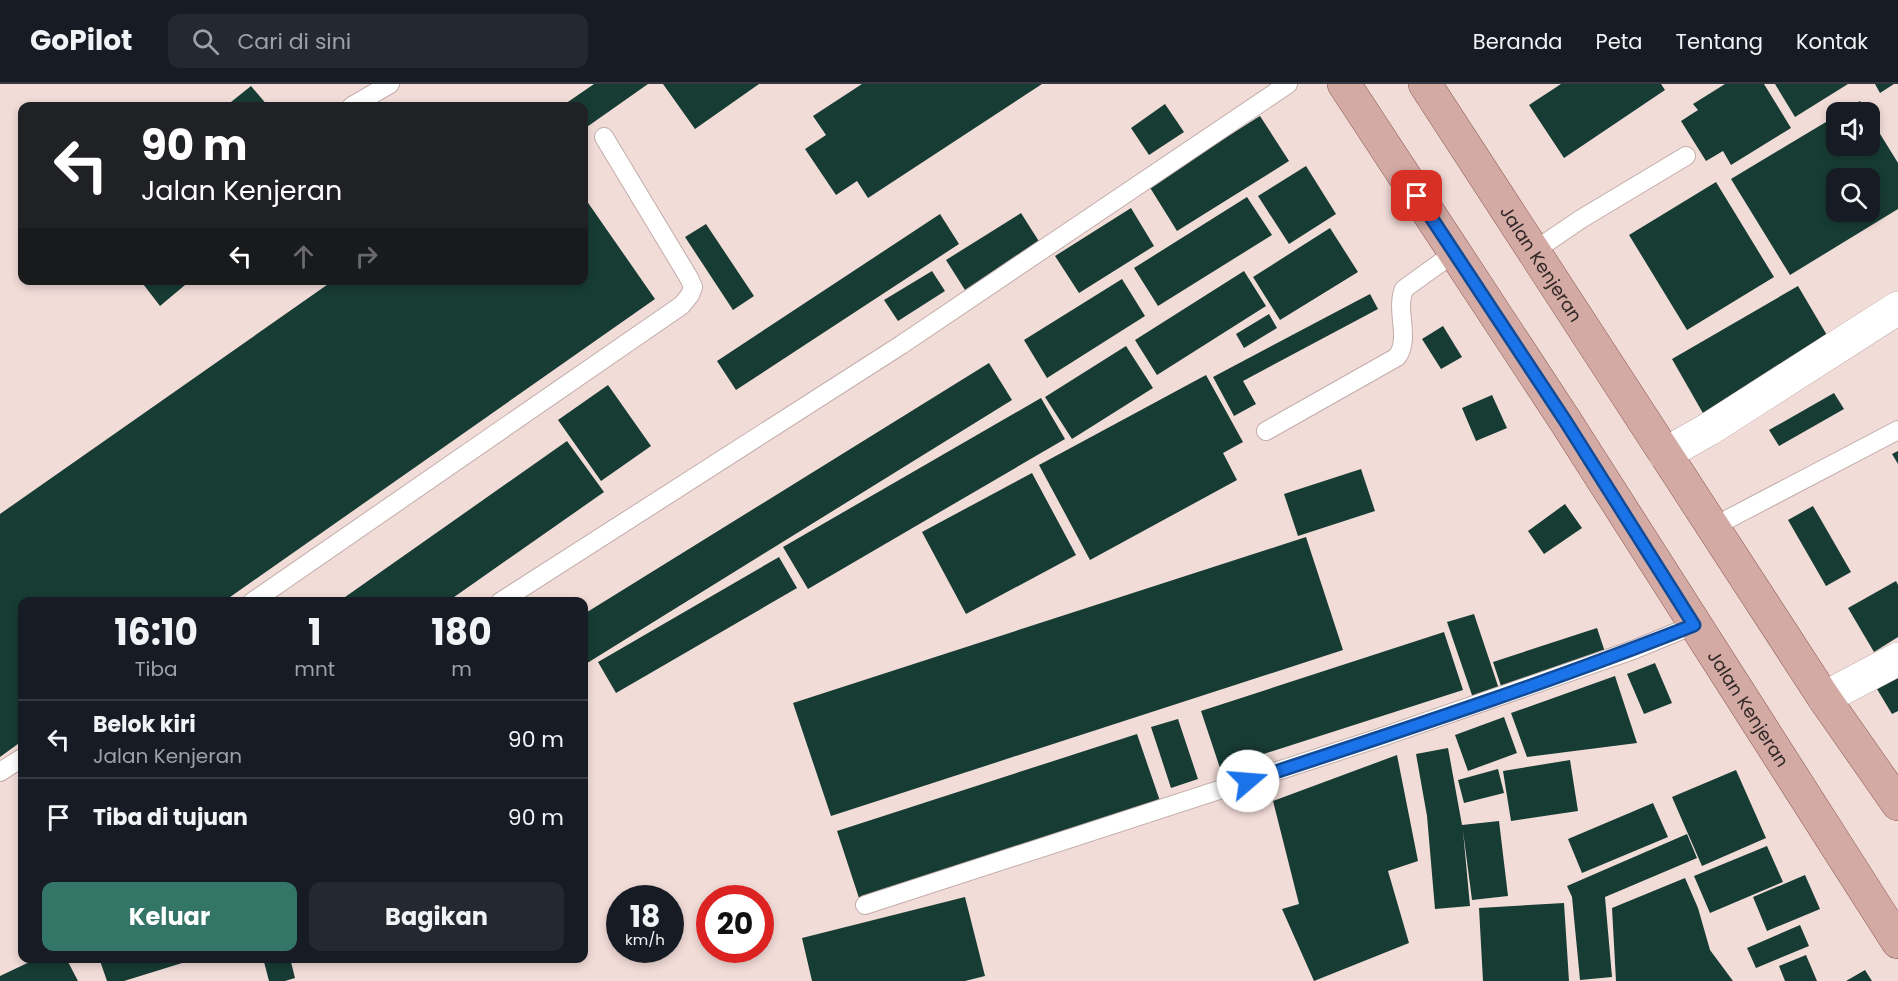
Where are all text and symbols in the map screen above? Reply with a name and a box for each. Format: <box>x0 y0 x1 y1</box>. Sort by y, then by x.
search box <box>168 14 588 68</box>
text: GoPilot <box>30 21 132 60</box>
icon: search <box>189 25 222 58</box>
text: Cari di sini <box>237 26 351 57</box>
text: Beranda <box>1473 27 1563 56</box>
text: Peta <box>1596 27 1643 56</box>
text: Tentang <box>1676 27 1763 56</box>
text: Kontak <box>1796 27 1868 56</box>
map controls <box>1826 102 1880 222</box>
button: sound <box>1826 102 1880 156</box>
text: 90 m <box>141 116 248 175</box>
icon: left <box>42 126 120 204</box>
button: search <box>1826 168 1880 222</box>
pin <box>1391 170 1442 221</box>
text: Jalan Kenjeran <box>141 172 342 209</box>
icon: arrive <box>1400 179 1433 212</box>
street label: Jalan Kenjeran <box>1495 200 1589 327</box>
icon: left <box>224 240 257 273</box>
icon: ahead <box>287 240 320 273</box>
icon: right <box>350 240 383 273</box>
text: 16:10 <box>114 607 198 658</box>
text: 1 <box>308 607 321 658</box>
text: 180 <box>431 607 492 658</box>
street label: Jalan Kenjeran <box>1702 645 1795 772</box>
text: Tiba <box>135 655 178 683</box>
text: mnt <box>294 655 335 683</box>
text: m <box>451 655 472 683</box>
text: Belok kiri <box>93 709 196 740</box>
icon: left <box>42 723 75 756</box>
text: 90 m <box>508 724 564 755</box>
text: Jalan Kenjeran <box>93 742 242 770</box>
position arrow <box>1216 749 1280 813</box>
icon: arrive <box>42 801 75 834</box>
text: Tiba di tujuan <box>93 802 248 833</box>
text: 90 m <box>508 802 564 833</box>
button: Keluar <box>42 882 297 951</box>
button: Bagikan <box>309 882 564 951</box>
speed limit sign: 20 <box>696 885 774 963</box>
text: 18 <box>630 895 660 938</box>
text: km/h <box>625 929 665 950</box>

